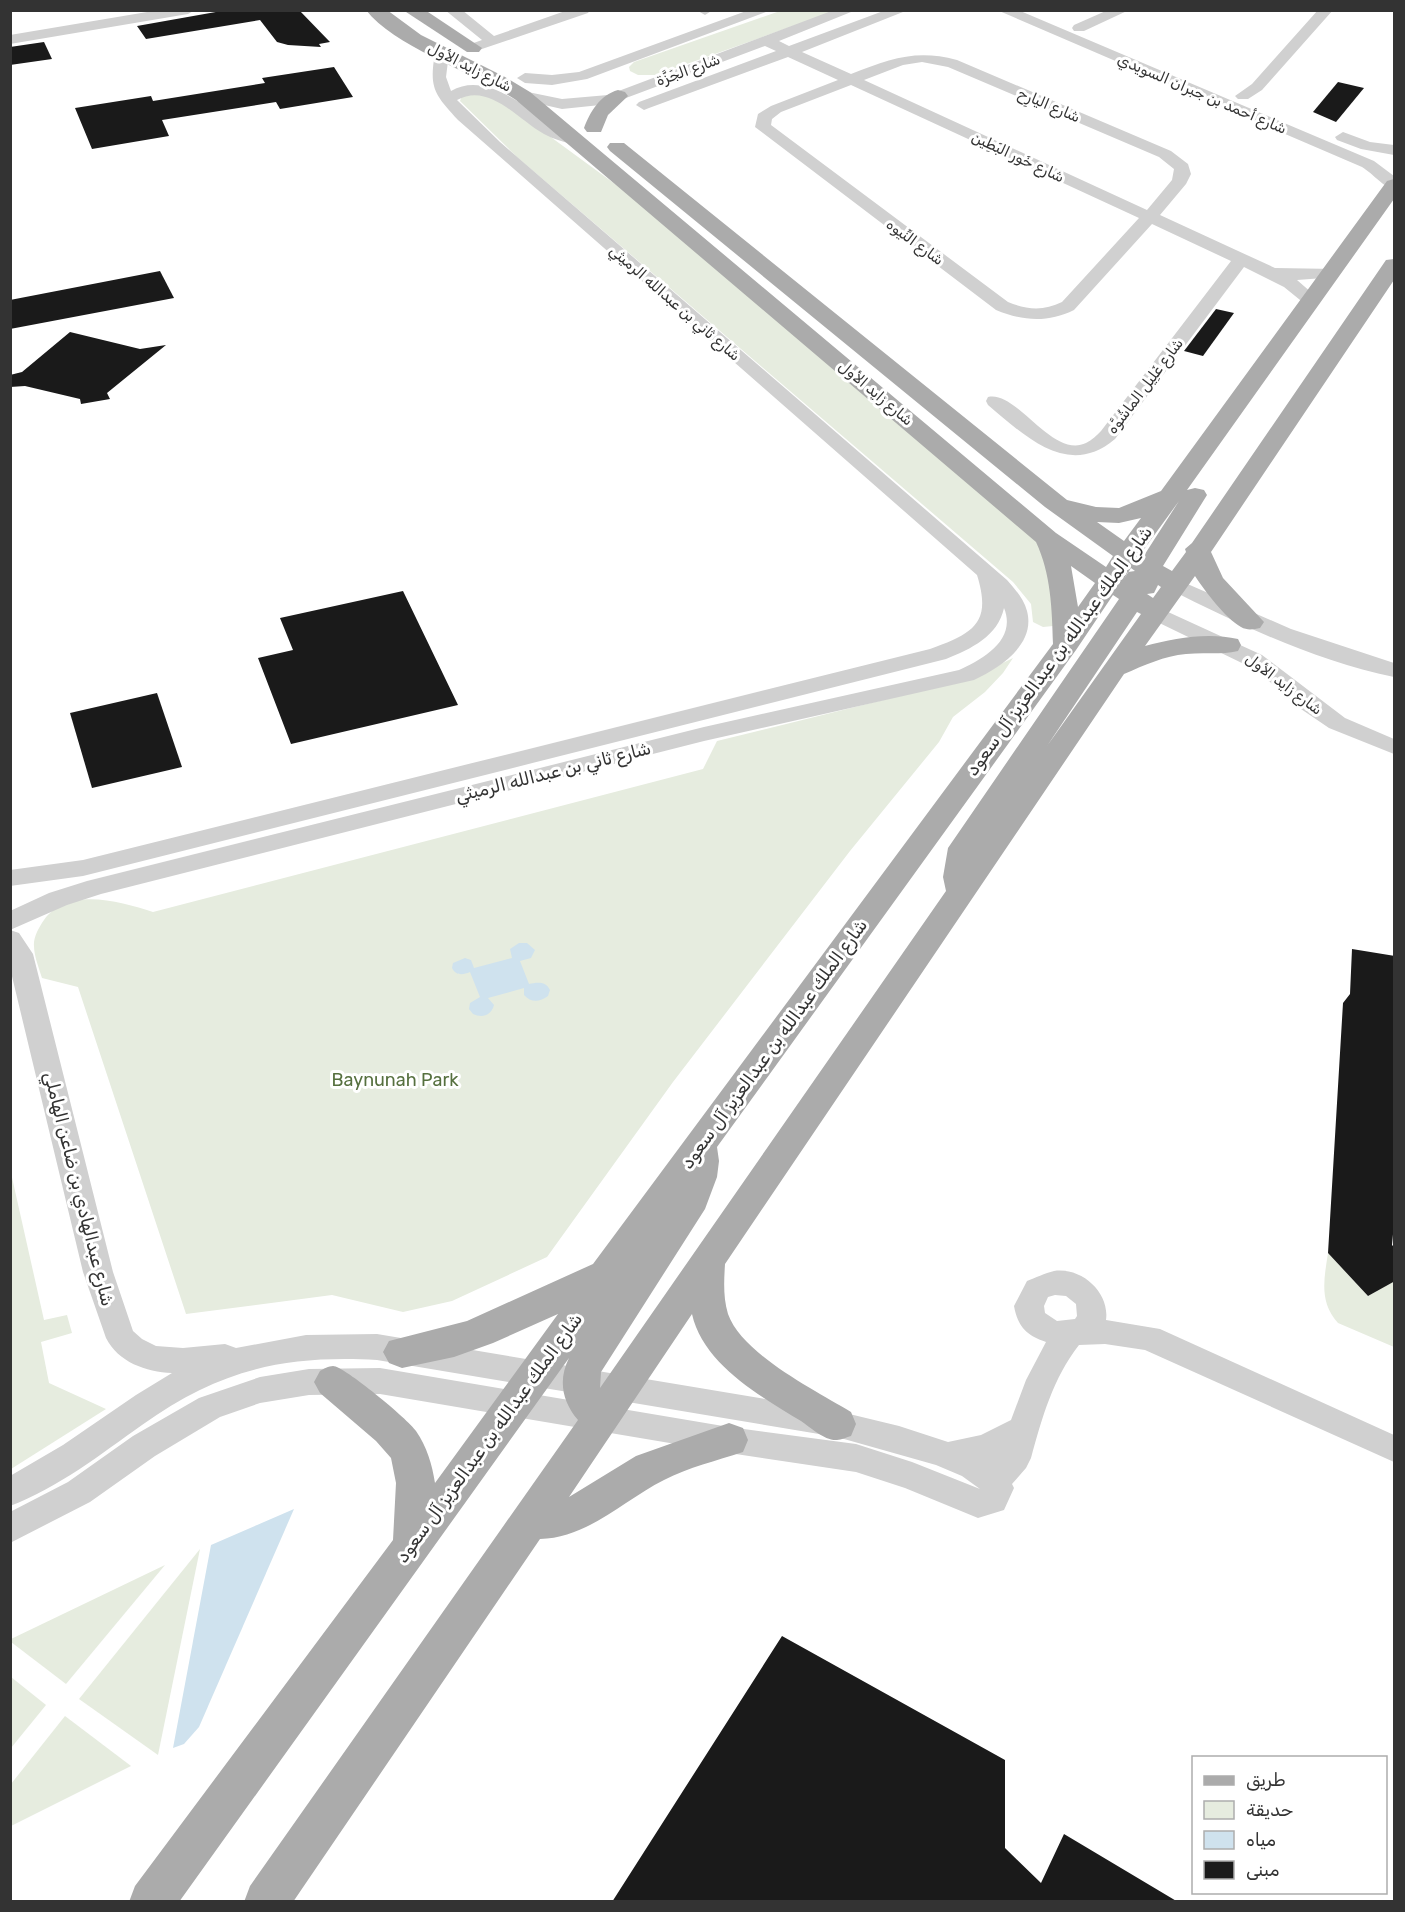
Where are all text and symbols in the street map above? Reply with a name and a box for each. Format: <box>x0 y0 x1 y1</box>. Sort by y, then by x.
street label: شارع زايد الأول <box>424 38 515 98</box>
street label: شارع الجَزَّة <box>654 50 723 92</box>
street label: شارع أحمد بن جبران السويدي <box>1114 50 1289 140</box>
street label: شارع اليارِح <box>1014 84 1083 129</box>
street label: شارع خَور البَطِين <box>968 128 1067 188</box>
street label: شارع النِّيوه <box>881 215 947 271</box>
street label: شارع ثاني بن عبدالله الرميثي <box>604 241 744 367</box>
street label: شارع غَلِيل الماشُوَّه <box>1103 335 1188 439</box>
street label: شارع زايد الأول <box>834 357 917 431</box>
street label: شارع الملك عبدالله بن عبدالعزيز آل سعود <box>961 522 1158 781</box>
street label: شارع زايد الأول <box>1241 649 1326 720</box>
street label: شارع ثاني بن عبدالله الرميثي <box>453 737 654 809</box>
street label: شارع الملك عبدالله بن عبدالعزيز آل سعود <box>676 915 873 1174</box>
street label: شارع عبدالهادي بن ضاعن الهاملي <box>37 1069 119 1309</box>
park label: Baynunah Park <box>331 1069 459 1091</box>
street label: شارع الملك عبدالله بن عبدالعزيز آل سعود <box>391 1309 588 1568</box>
legend <box>1192 1756 1387 1894</box>
text: طريق <box>1246 1769 1286 1791</box>
text: حديقة <box>1246 1799 1293 1821</box>
text: مياه <box>1246 1829 1276 1851</box>
text: مبنى <box>1246 1859 1280 1881</box>

